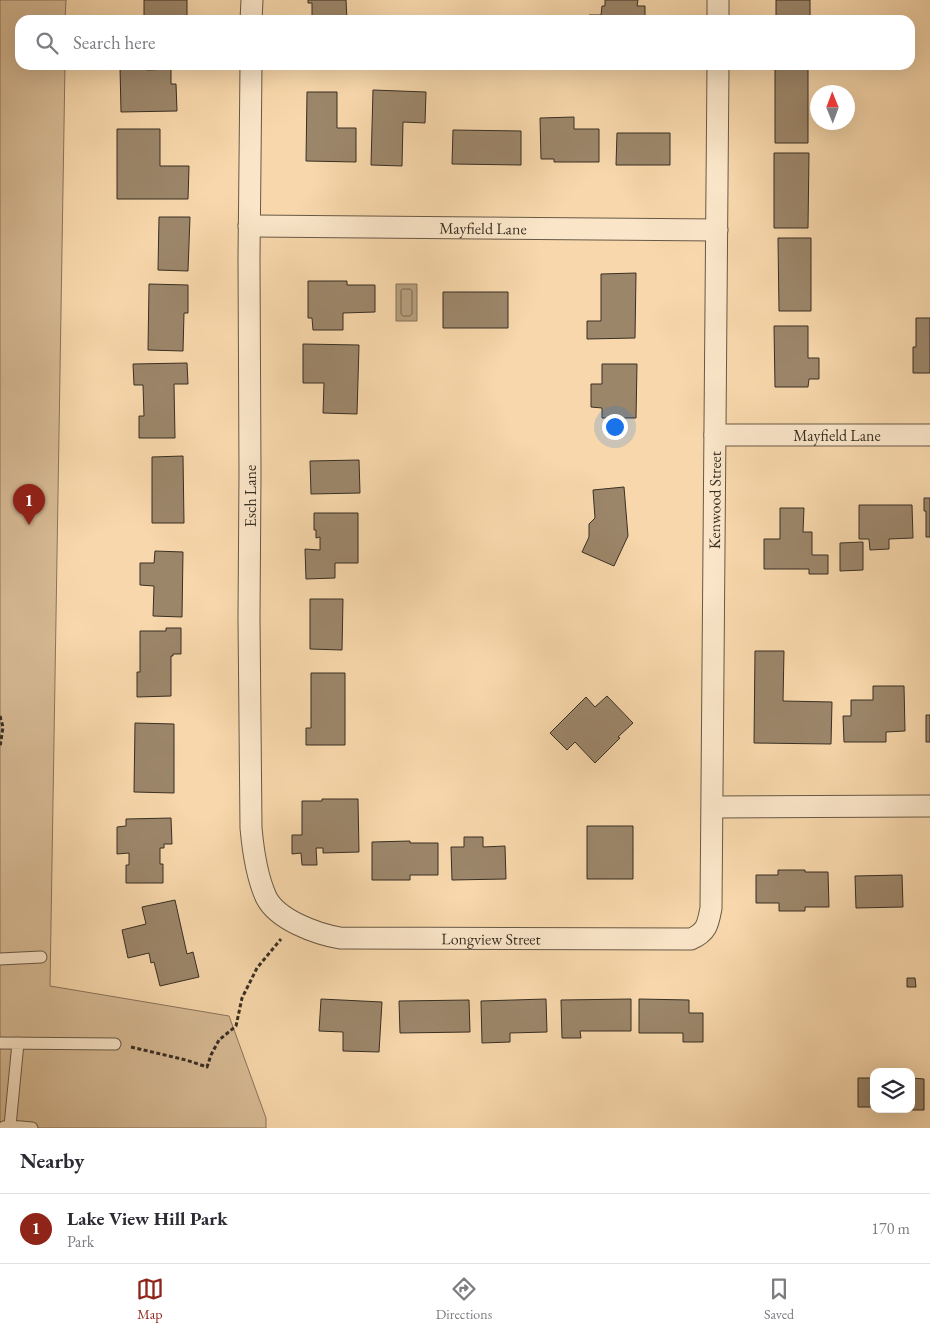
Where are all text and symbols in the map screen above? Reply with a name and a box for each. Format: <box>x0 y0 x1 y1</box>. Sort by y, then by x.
search box <box>15 15 915 70</box>
icon: search <box>33 29 61 57</box>
text: Search here <box>73 30 155 55</box>
north arrow <box>810 85 855 130</box>
street label: Mayfield Lane <box>439 217 527 239</box>
your location <box>602 414 628 440</box>
street label: Mayfield Lane <box>793 425 881 446</box>
street label: Kenwood Street <box>703 451 725 549</box>
street label: Esch Lane <box>240 465 261 527</box>
pin: 1 <box>13 484 45 525</box>
street label: Longview Street <box>441 928 541 949</box>
map controls <box>870 1068 915 1113</box>
button: layers <box>870 1068 915 1113</box>
text: Nearby <box>20 1147 84 1174</box>
text: Lake View Hill Park <box>67 1206 228 1231</box>
text: 1 <box>32 1218 40 1239</box>
text: 170 m <box>871 1218 910 1239</box>
text: Park <box>67 1231 94 1252</box>
tab: Map <box>136 1275 164 1323</box>
tab: Directions <box>436 1275 492 1323</box>
tab: Saved <box>764 1275 794 1323</box>

